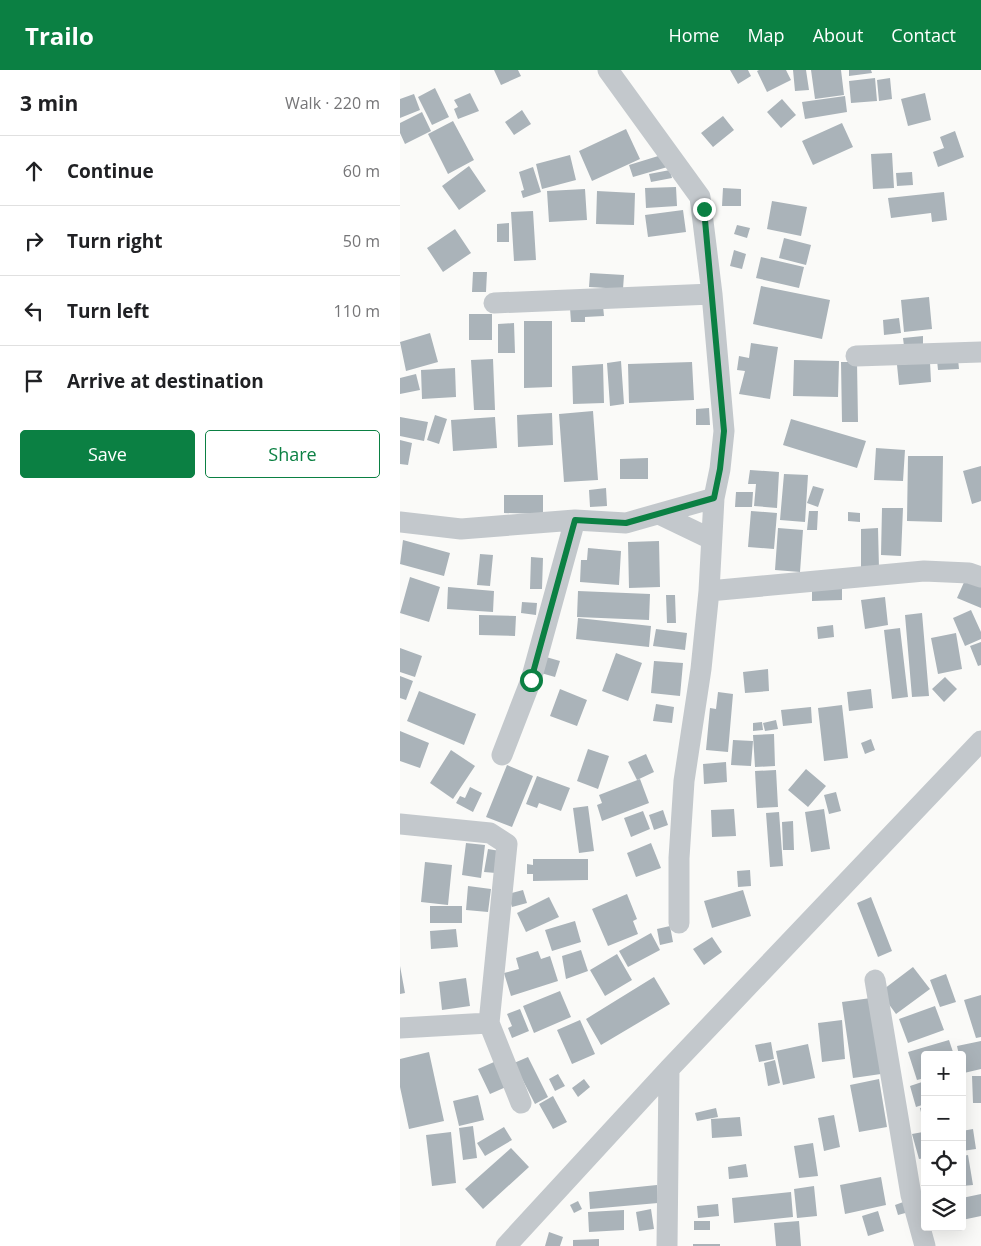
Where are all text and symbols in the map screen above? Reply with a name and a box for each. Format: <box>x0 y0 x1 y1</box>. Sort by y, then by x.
text: Trailo <box>25 19 94 52</box>
text: Home <box>669 23 719 47</box>
text: Map <box>747 23 785 47</box>
text: About <box>813 23 863 47</box>
text: Contact <box>891 23 956 47</box>
text: 3 min <box>20 89 78 117</box>
text: Walk · 220 m <box>285 92 380 114</box>
icon: ahead <box>20 157 48 185</box>
text: Continue <box>67 158 154 184</box>
text: 60 m <box>343 160 380 182</box>
route end <box>693 198 716 221</box>
icon: right <box>20 227 48 255</box>
text: Turn right <box>67 228 162 254</box>
text: 50 m <box>343 230 380 252</box>
icon: left <box>20 297 48 325</box>
text: Turn left <box>67 298 149 324</box>
text: 110 m <box>334 300 380 322</box>
icon: arrive <box>20 367 48 395</box>
text: Arrive at destination <box>67 368 264 394</box>
button: Save <box>20 430 195 478</box>
button: Share <box>205 430 380 478</box>
route start <box>520 669 543 692</box>
map controls <box>921 1051 966 1231</box>
button: + <box>921 1051 966 1096</box>
button: − <box>921 1096 966 1141</box>
button: locate <box>921 1141 966 1186</box>
button: layers <box>921 1186 966 1231</box>

